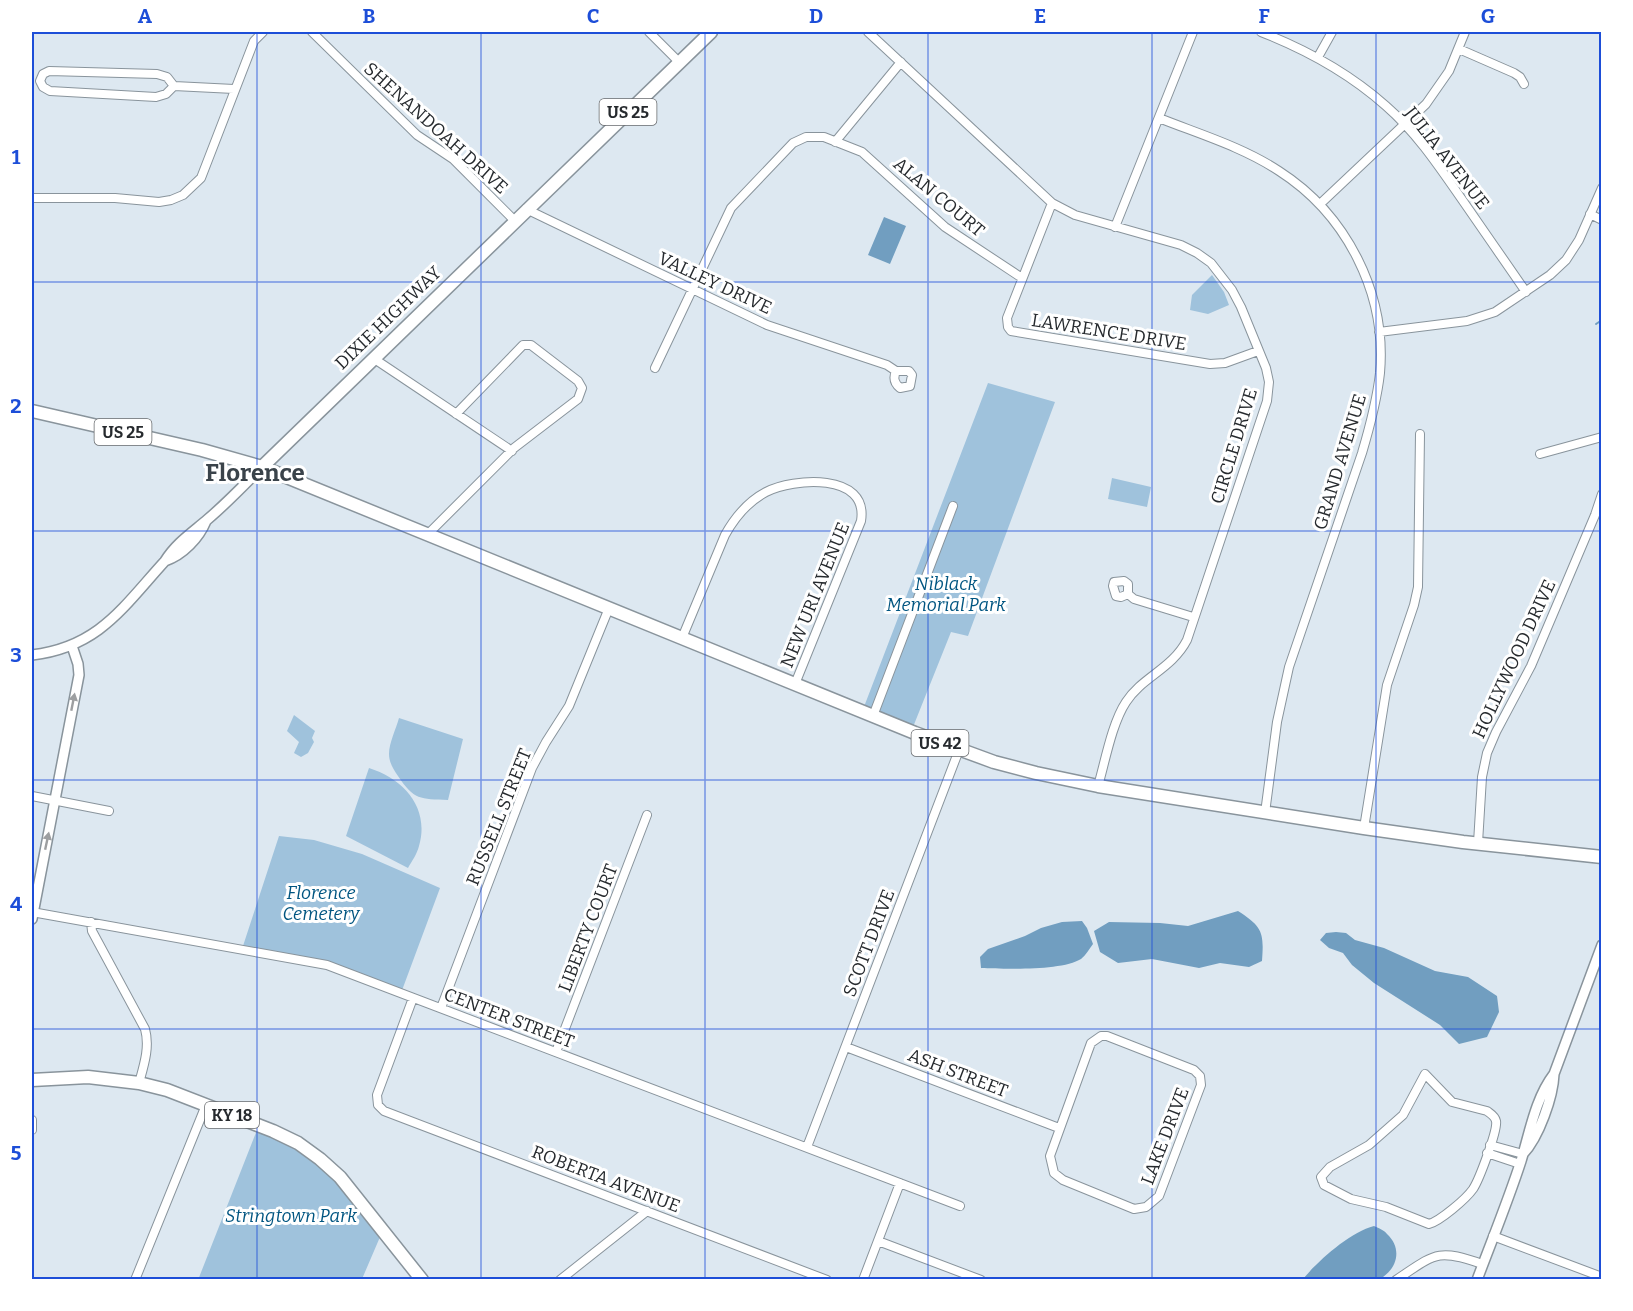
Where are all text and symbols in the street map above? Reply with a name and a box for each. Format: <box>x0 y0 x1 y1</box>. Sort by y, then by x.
text: A <box>138 4 153 28</box>
text: B <box>363 4 376 28</box>
text: C <box>587 4 599 28</box>
text: D <box>809 4 823 28</box>
text: E <box>1034 4 1046 28</box>
text: F <box>1258 4 1270 28</box>
text: G <box>1481 4 1495 28</box>
street label: SHENANDOAH DRIVE <box>359 58 513 198</box>
road number: US 25 <box>600 99 656 125</box>
street label: JULIA AVENUE <box>1399 101 1494 214</box>
text: 1 <box>12 145 21 169</box>
street label: ALAN COURT <box>889 153 989 242</box>
street label: VALLEY DRIVE <box>655 247 775 319</box>
street label: DIXIE HIGHWAY <box>330 261 446 374</box>
street label: LAWRENCE DRIVE <box>1030 309 1188 355</box>
street label: CIRCLE DRIVE <box>1206 386 1262 506</box>
street label: GRAND AVENUE <box>1309 391 1371 533</box>
text: 2 <box>10 394 22 418</box>
road number: US 25 <box>94 419 152 445</box>
district label: Florence <box>205 459 305 487</box>
street label: NEW URI AVENUE <box>776 519 854 671</box>
park label: Niblack Memorial Park <box>886 573 1006 616</box>
street label: HOLLYWOOD DRIVE <box>1468 576 1560 742</box>
text: 3 <box>10 643 22 667</box>
one-way arrow <box>69 692 78 711</box>
road number: US 42 <box>912 730 968 756</box>
street label: RUSSELL STREET <box>462 745 537 889</box>
one-way arrow <box>43 831 52 850</box>
street label: LIBERTY COURT <box>554 861 623 995</box>
park label: Florence Cemetery <box>283 882 360 925</box>
street label: SCOTT DRIVE <box>838 886 900 1000</box>
text: 4 <box>10 892 22 916</box>
street label: CENTER STREET <box>441 983 578 1053</box>
street label: ASH STREET <box>905 1044 1011 1102</box>
street label: LAKE DRIVE <box>1136 1084 1194 1188</box>
road number: KY 18 <box>205 1102 259 1128</box>
text: 5 <box>11 1141 22 1165</box>
street label: ROBERTA AVENUE <box>529 1141 683 1217</box>
park label: Stringtown Park <box>225 1205 357 1227</box>

